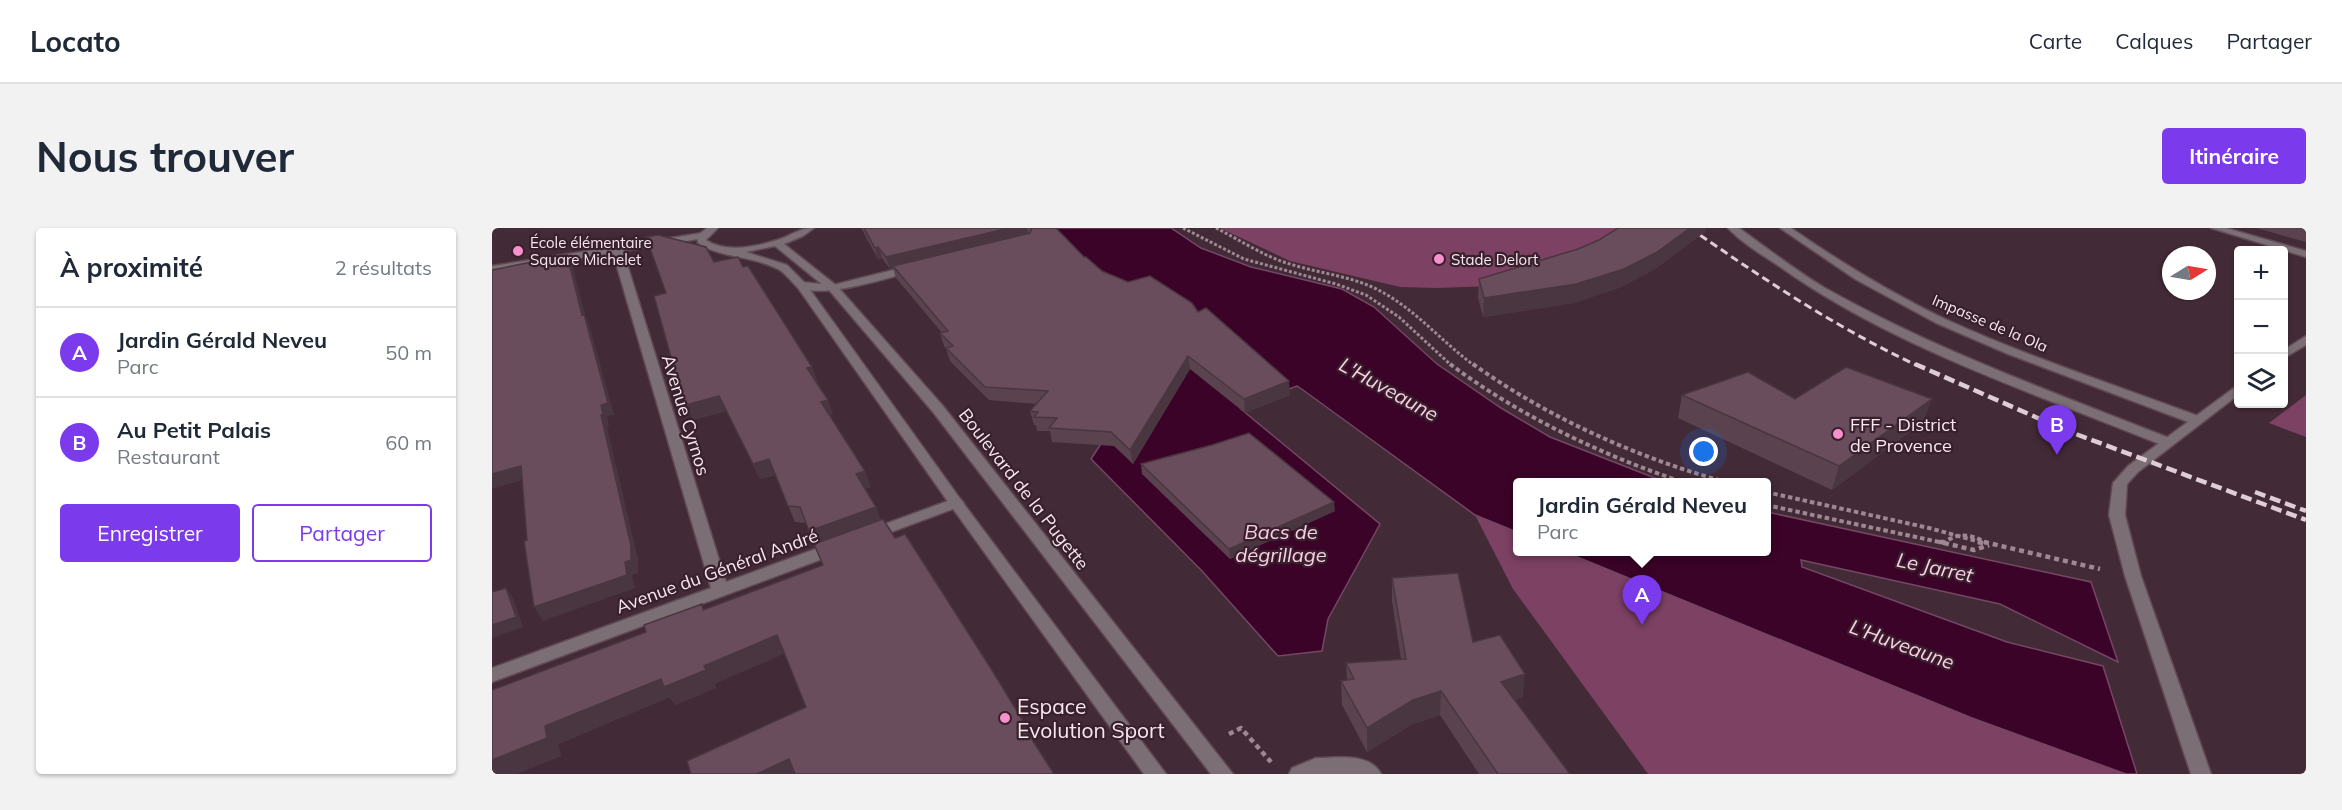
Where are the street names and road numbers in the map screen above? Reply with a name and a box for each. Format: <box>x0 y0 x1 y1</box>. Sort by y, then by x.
street label: Impasse de la Ola <box>1929 290 2051 356</box>
street label: Avenue Cyrnos <box>657 352 715 478</box>
street label: Boulevard de la Pugette <box>954 404 1094 574</box>
street label: Avenue du Général André <box>613 524 821 618</box>

